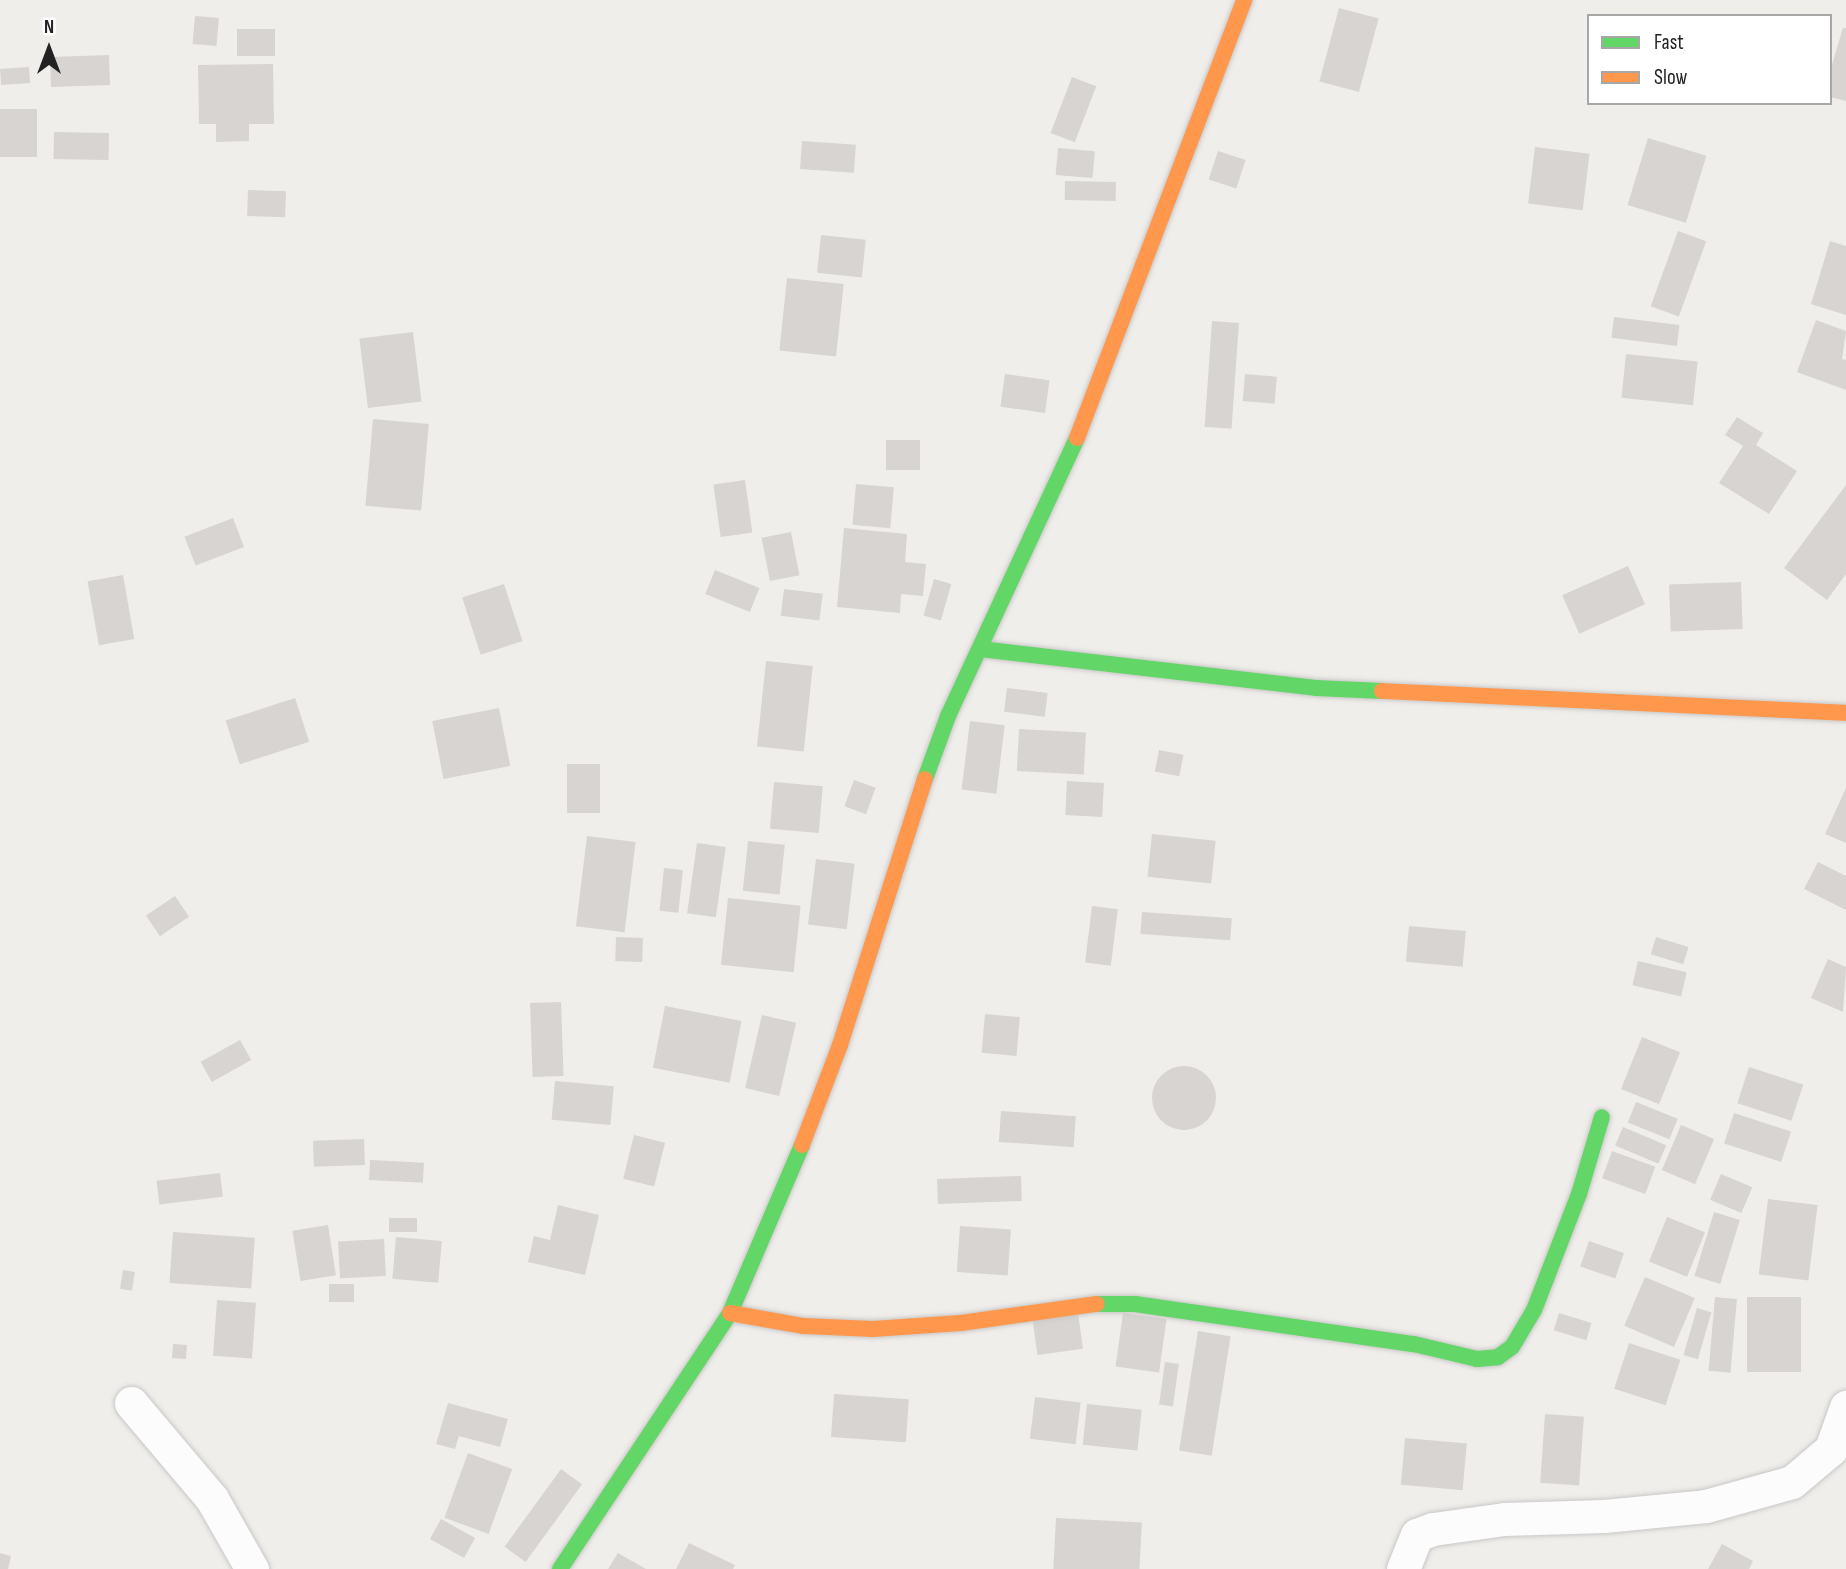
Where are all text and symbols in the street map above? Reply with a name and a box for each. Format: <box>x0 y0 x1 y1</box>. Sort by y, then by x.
north arrow <box>14 14 84 84</box>
legend <box>1587 14 1832 105</box>
text: N <box>44 16 54 39</box>
text: Fast <box>1654 30 1684 55</box>
text: Slow <box>1654 65 1687 90</box>

